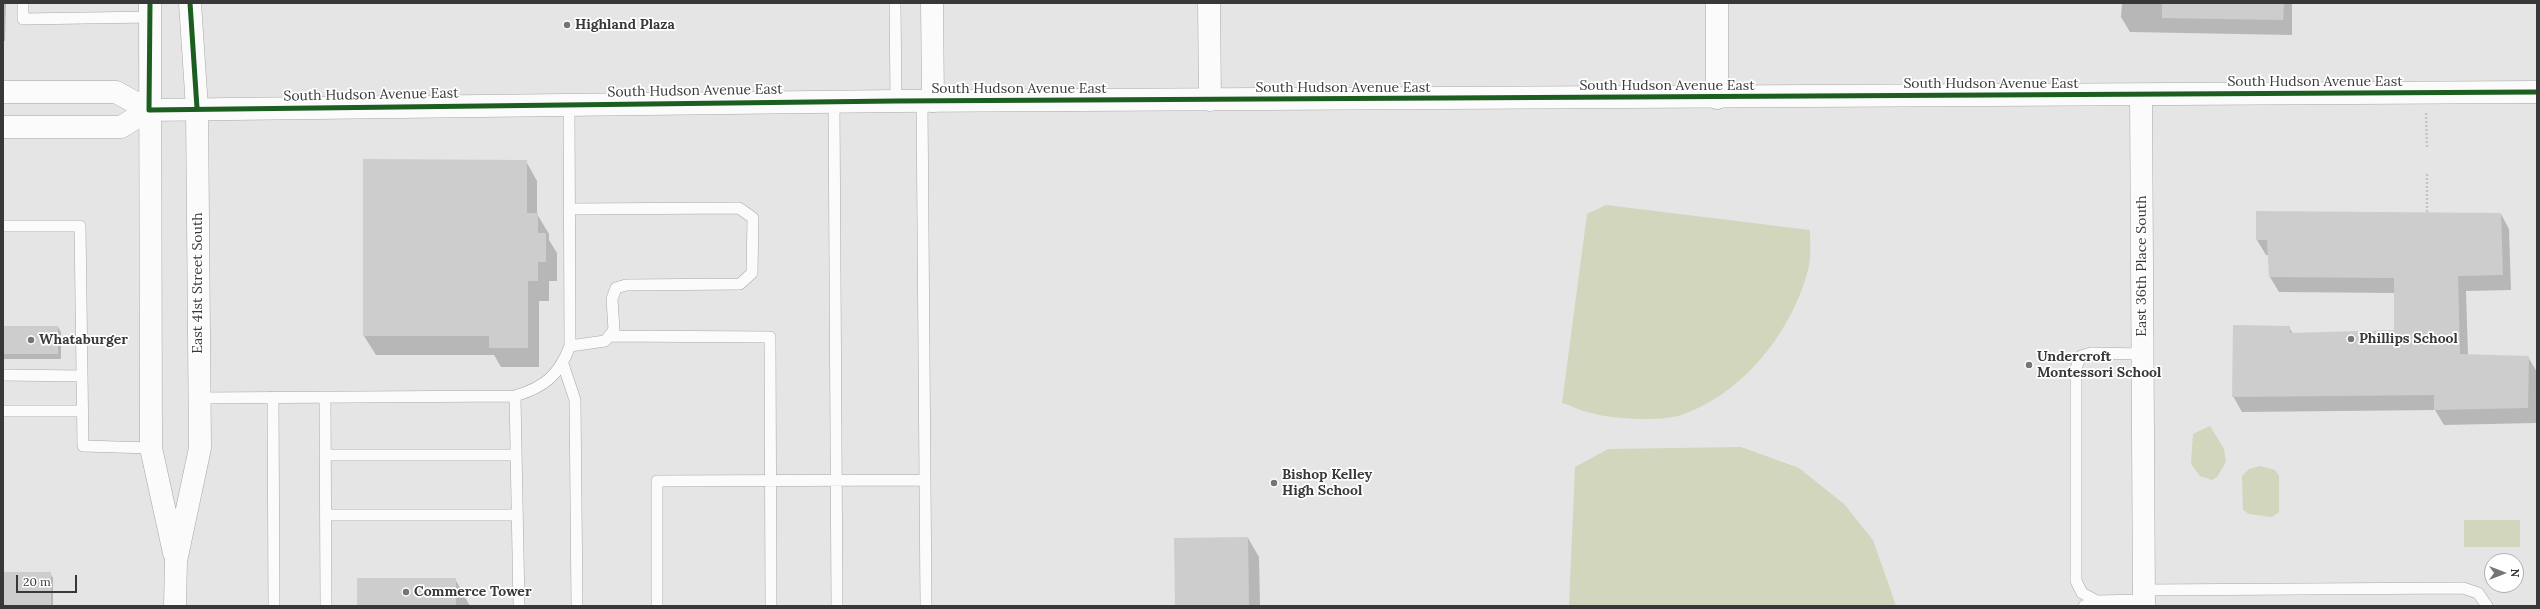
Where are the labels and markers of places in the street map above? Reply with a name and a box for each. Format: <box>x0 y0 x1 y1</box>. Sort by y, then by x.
place label: Highland Plaza <box>575 17 675 33</box>
marker: Highland Plaza <box>562 20 572 30</box>
place label: Phillips School <box>2359 331 2458 347</box>
place label: Whataburger <box>39 332 128 348</box>
marker: Phillips School <box>2346 334 2356 344</box>
marker: Whataburger <box>26 335 36 345</box>
place label: Undercroft Montessori School <box>2037 349 2161 382</box>
marker: Undercroft Montessori School <box>2024 360 2034 370</box>
place label: Bishop Kelley High School <box>1282 467 1372 500</box>
marker: Bishop Kelley High School <box>1269 478 1279 488</box>
place label: Commerce Tower <box>414 584 532 600</box>
marker: Commerce Tower <box>401 587 411 597</box>

